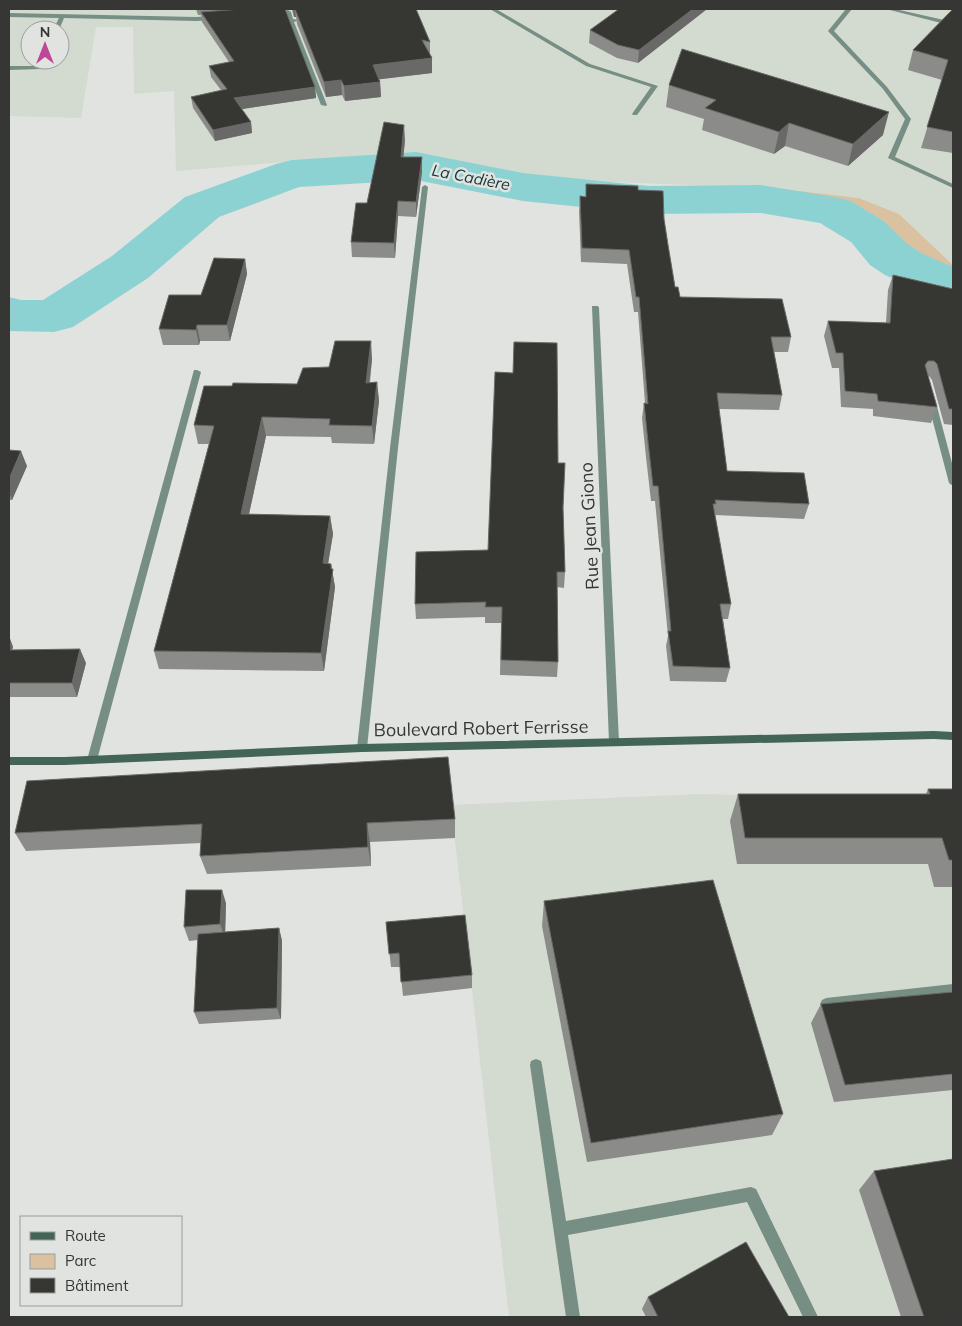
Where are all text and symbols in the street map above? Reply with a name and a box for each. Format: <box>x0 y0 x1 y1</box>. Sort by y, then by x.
north arrow <box>20 20 70 70</box>
text: N <box>40 23 50 41</box>
water label: La Cadière <box>430 160 512 194</box>
street label: Rue Jean Giono <box>574 462 604 590</box>
street label: Boulevard Robert Ferrisse <box>373 715 589 741</box>
legend <box>20 1216 182 1306</box>
text: Route <box>65 1226 106 1245</box>
text: Parc <box>65 1251 96 1270</box>
text: Bâtiment <box>65 1276 128 1295</box>

